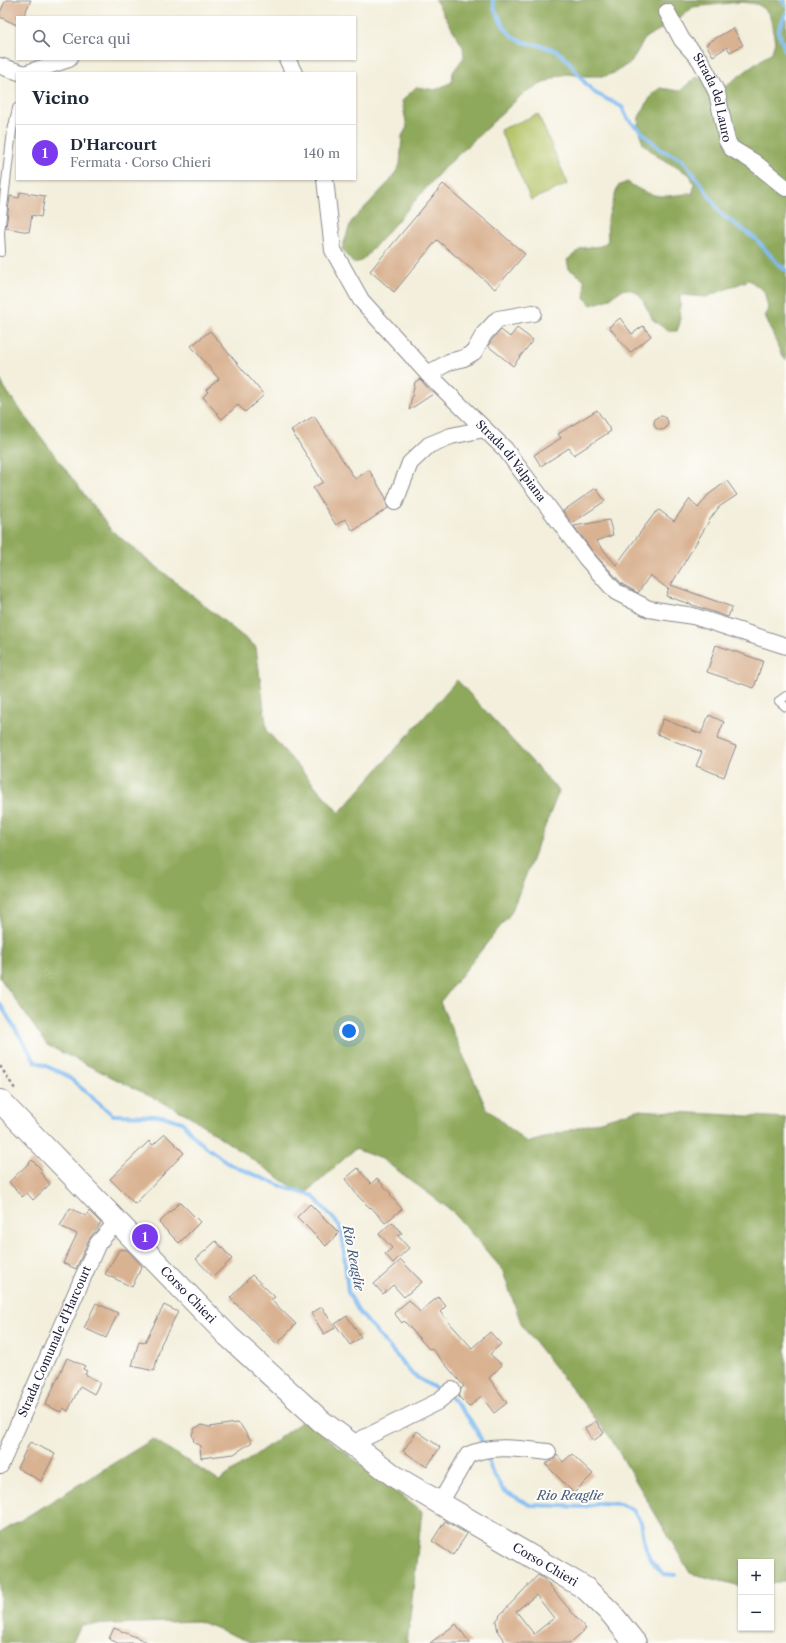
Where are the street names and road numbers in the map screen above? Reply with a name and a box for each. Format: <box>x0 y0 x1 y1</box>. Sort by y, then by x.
street label: Strada del Lauro <box>690 50 735 144</box>
street label: Strada di Valpiana <box>473 417 550 505</box>
street label: Strada Comunale d'Harcourt <box>14 1263 94 1419</box>
street label: Corso Chieri <box>157 1263 220 1326</box>
street label: Corso Chieri <box>510 1539 581 1589</box>

